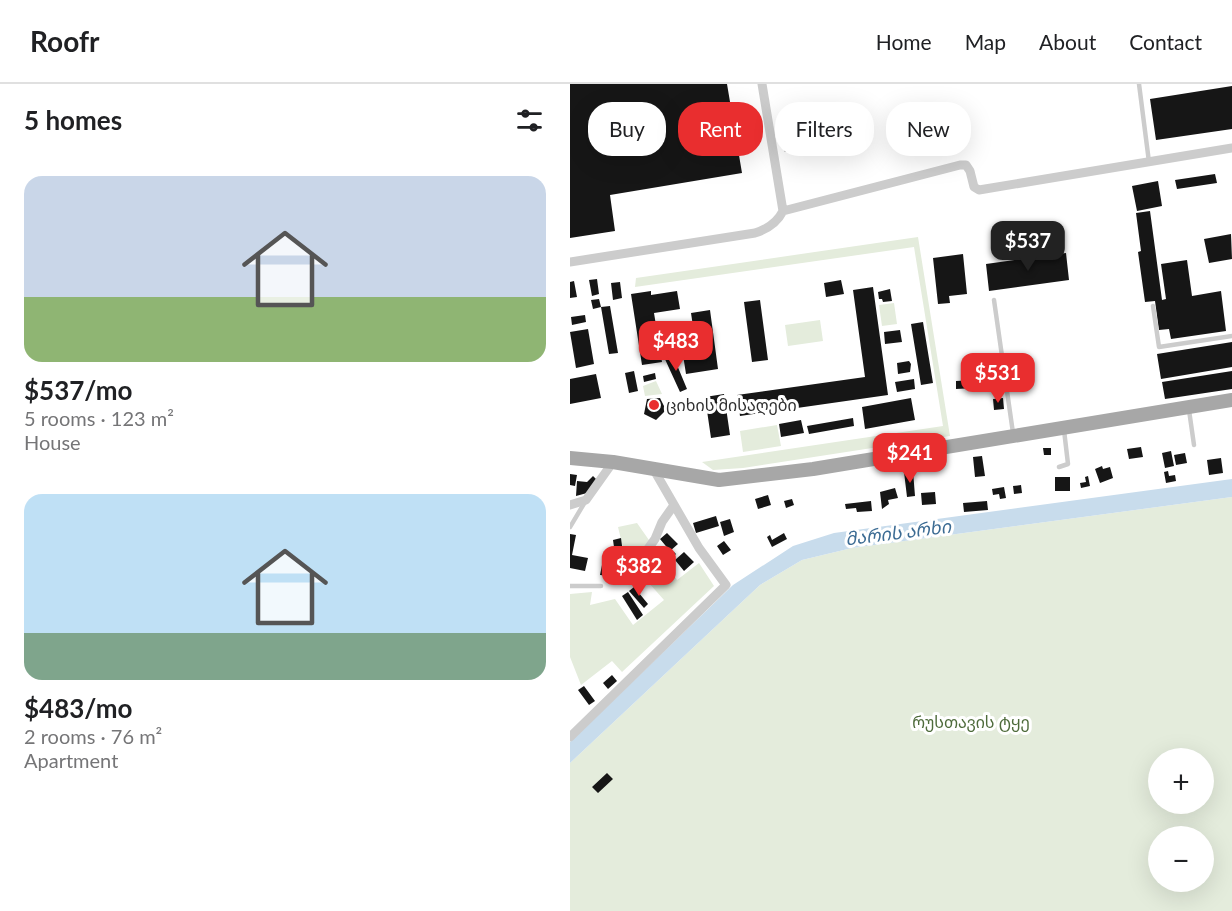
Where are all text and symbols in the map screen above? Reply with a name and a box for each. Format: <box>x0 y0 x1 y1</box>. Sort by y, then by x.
text: Roofr <box>30 24 99 58</box>
text: Home <box>876 29 932 54</box>
text: Map <box>965 29 1006 54</box>
text: About <box>1039 29 1096 54</box>
text: Contact <box>1129 29 1202 54</box>
chip: Buy <box>588 102 666 156</box>
chip: Rent <box>678 102 763 156</box>
chip: Filters <box>775 102 874 156</box>
chip: New <box>886 102 971 156</box>
text: 5 homes <box>24 104 122 136</box>
icon: filters <box>513 104 546 137</box>
icon: home <box>231 215 339 323</box>
pin: $537 <box>992 221 1064 272</box>
text: $537 <box>1005 228 1051 252</box>
pin: $483 <box>640 321 712 372</box>
text: $483 <box>653 328 699 352</box>
pin: $531 <box>962 353 1034 404</box>
text: $531 <box>975 360 1021 384</box>
text: $537/mo <box>24 374 132 406</box>
place label: ციხის მისაღები <box>666 395 797 415</box>
marker: ციხის მისაღები <box>647 398 661 412</box>
text: 5 rooms · 123 m² <box>24 406 174 430</box>
text: House <box>24 430 81 454</box>
pin: $241 <box>874 433 946 484</box>
text: $241 <box>887 440 933 464</box>
water label: მარის არხი <box>844 515 953 549</box>
icon: home <box>231 533 339 641</box>
pin: $382 <box>603 546 675 597</box>
text: $382 <box>616 553 662 577</box>
text: $483/mo <box>24 692 132 724</box>
park label: რუსთავის ტყე <box>912 712 1030 732</box>
text: 2 rooms · 76 m² <box>24 724 162 748</box>
text: Apartment <box>24 748 118 772</box>
map controls <box>1148 748 1214 892</box>
button: + <box>1148 748 1214 814</box>
button: − <box>1148 826 1214 892</box>

